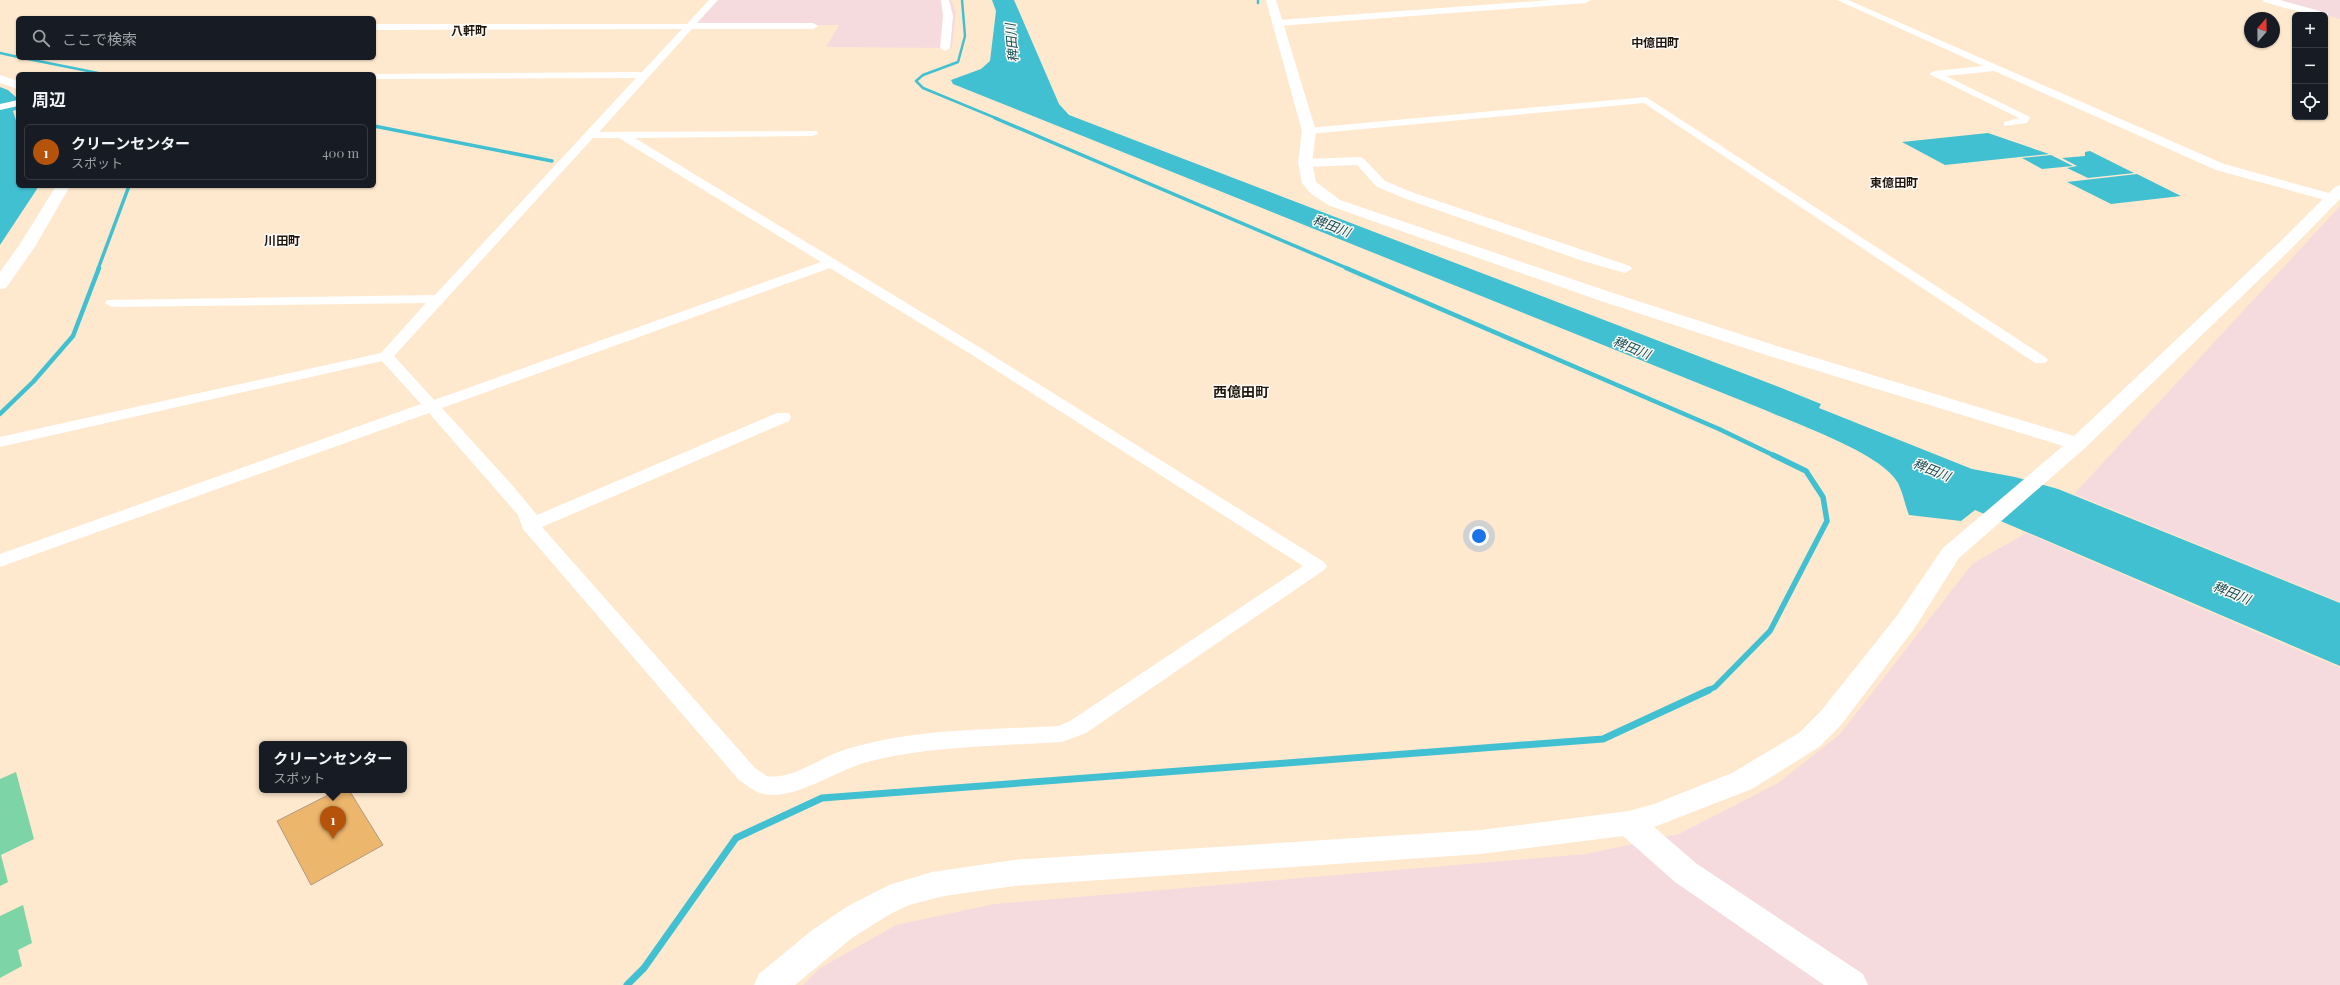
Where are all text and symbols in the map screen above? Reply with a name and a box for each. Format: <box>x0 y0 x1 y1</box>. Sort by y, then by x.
north arrow <box>2244 12 2280 48</box>
map controls <box>2292 12 2328 120</box>
button: + <box>2292 12 2328 48</box>
search box <box>16 16 376 60</box>
water label: 稗田川 <box>1001 21 1021 63</box>
district label: 八軒町 <box>451 22 487 38</box>
icon: search <box>30 27 52 49</box>
text: ここで検索 <box>62 29 137 49</box>
district label: 中億田町 <box>1631 34 1679 50</box>
button: − <box>2292 48 2328 84</box>
button: locate <box>2292 84 2328 120</box>
text: 周辺 <box>32 88 66 110</box>
text: クリーンセンター <box>71 133 190 153</box>
text: 1 <box>44 144 48 161</box>
text: 400 m <box>322 144 359 161</box>
text: スポット <box>71 154 123 171</box>
district label: 東億田町 <box>1870 174 1918 190</box>
water label: 稗田川 <box>1311 210 1355 241</box>
district label: 川田町 <box>264 232 300 248</box>
water label: 稗田川 <box>1611 332 1655 363</box>
district label: 西億田町 <box>1213 382 1269 401</box>
water label: 稗田川 <box>1911 454 1955 485</box>
your location <box>1469 526 1489 546</box>
water label: 稗田川 <box>2211 577 2255 608</box>
popup <box>259 741 407 793</box>
text: クリーンセンター <box>273 748 393 768</box>
text: スポット <box>273 769 325 786</box>
pin: 1 <box>320 806 346 839</box>

